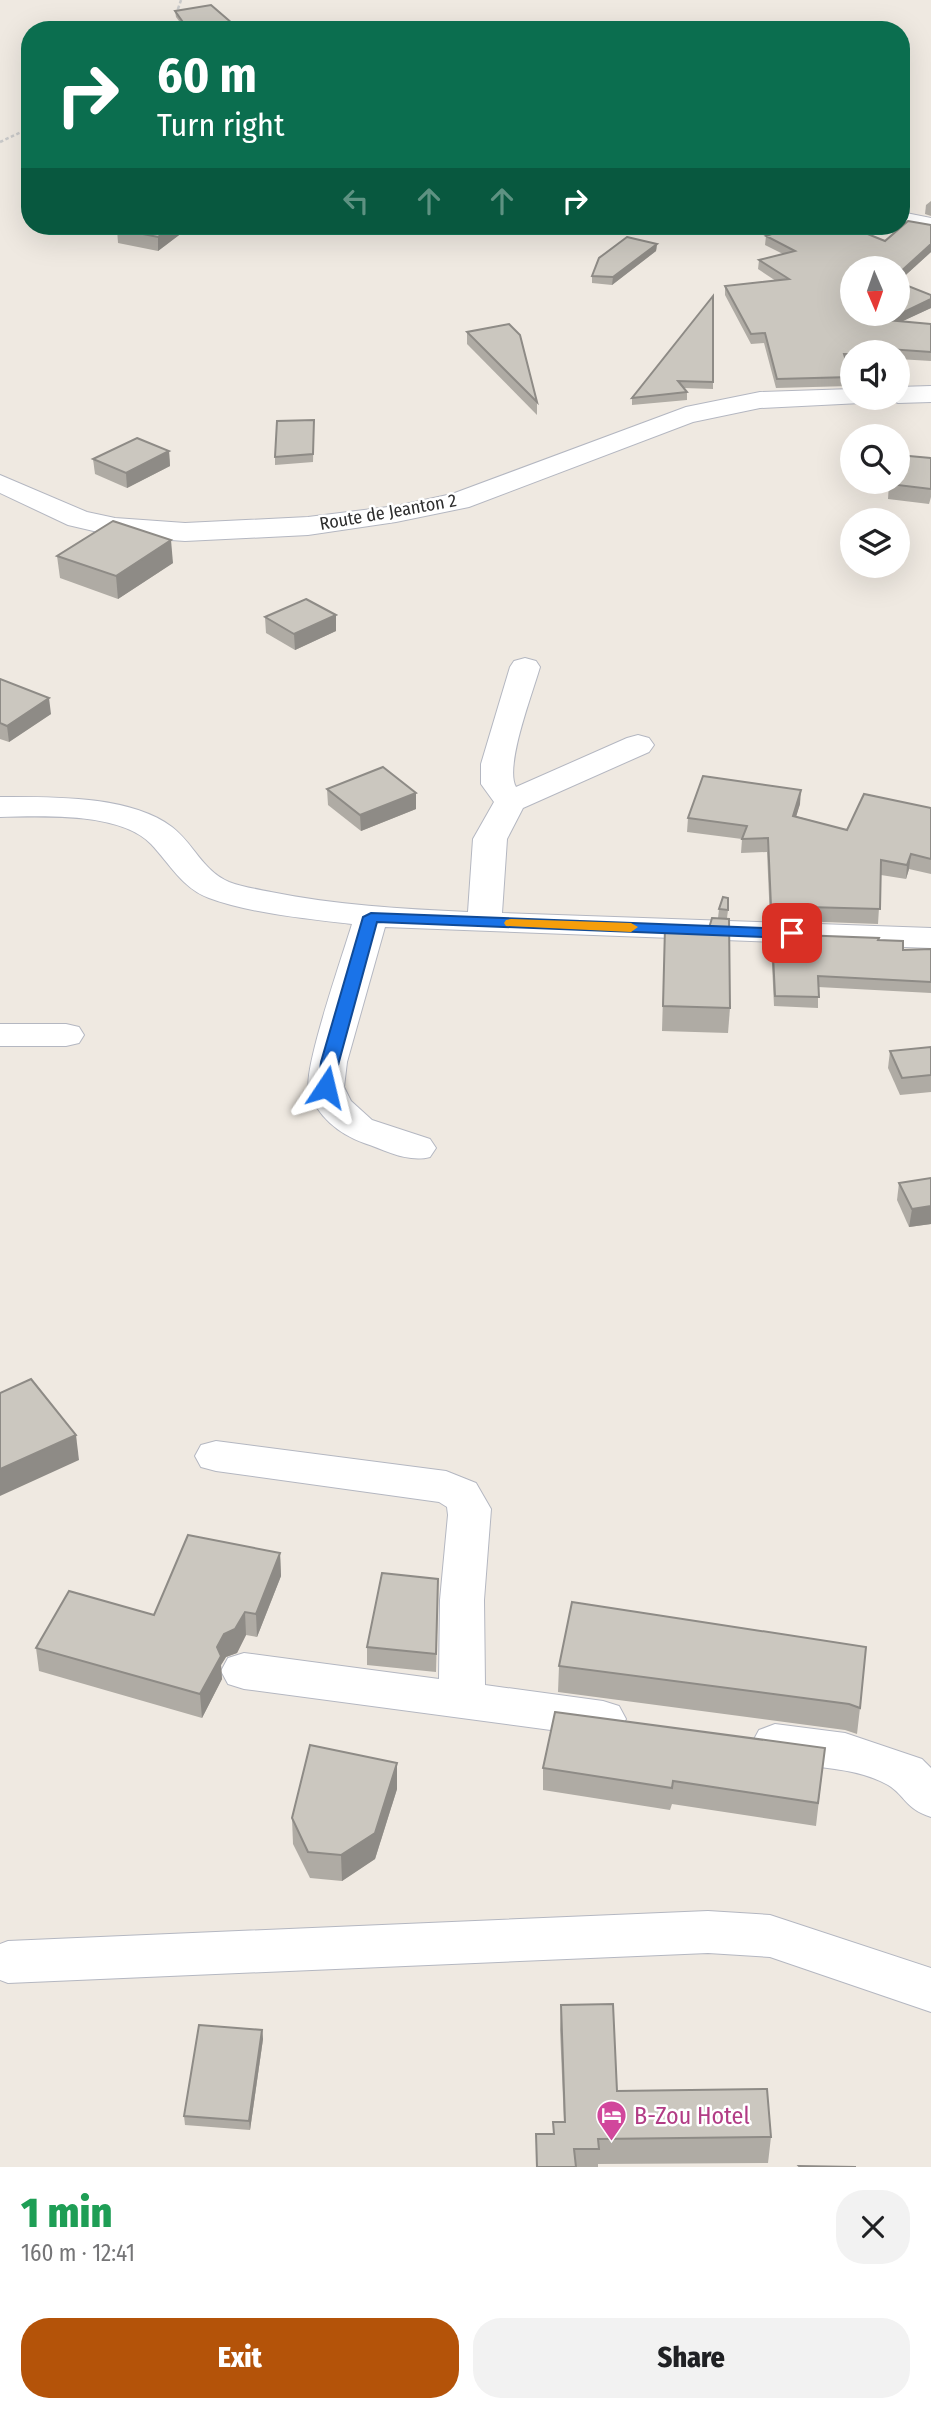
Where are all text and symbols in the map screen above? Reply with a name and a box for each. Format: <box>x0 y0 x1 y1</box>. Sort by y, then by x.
text: 60 m <box>157 46 257 105</box>
icon: right <box>42 49 133 140</box>
text: Turn right <box>157 106 284 144</box>
icon: left <box>337 182 375 220</box>
icon: ahead <box>410 182 448 220</box>
icon: ahead <box>483 182 521 220</box>
icon: right <box>556 182 594 220</box>
north arrow <box>840 256 910 326</box>
map controls <box>840 256 910 578</box>
button: sound <box>840 340 910 410</box>
button: search <box>840 424 910 494</box>
street label: Route de Jeanton 2 <box>318 489 458 535</box>
button: layers <box>840 508 910 578</box>
pin <box>762 903 822 963</box>
icon: arrive <box>773 914 811 952</box>
position arrow <box>289 1050 363 1124</box>
hotel icon: B-Zou Hotel <box>594 2099 628 2143</box>
place label: B-Zou Hotel <box>634 2102 750 2130</box>
text: 1 min <box>21 2188 112 2238</box>
button: close <box>836 2190 910 2264</box>
text: 160 m · 12:41 <box>21 2239 135 2267</box>
button: Exit <box>21 2318 459 2398</box>
button: Share <box>473 2318 910 2398</box>

